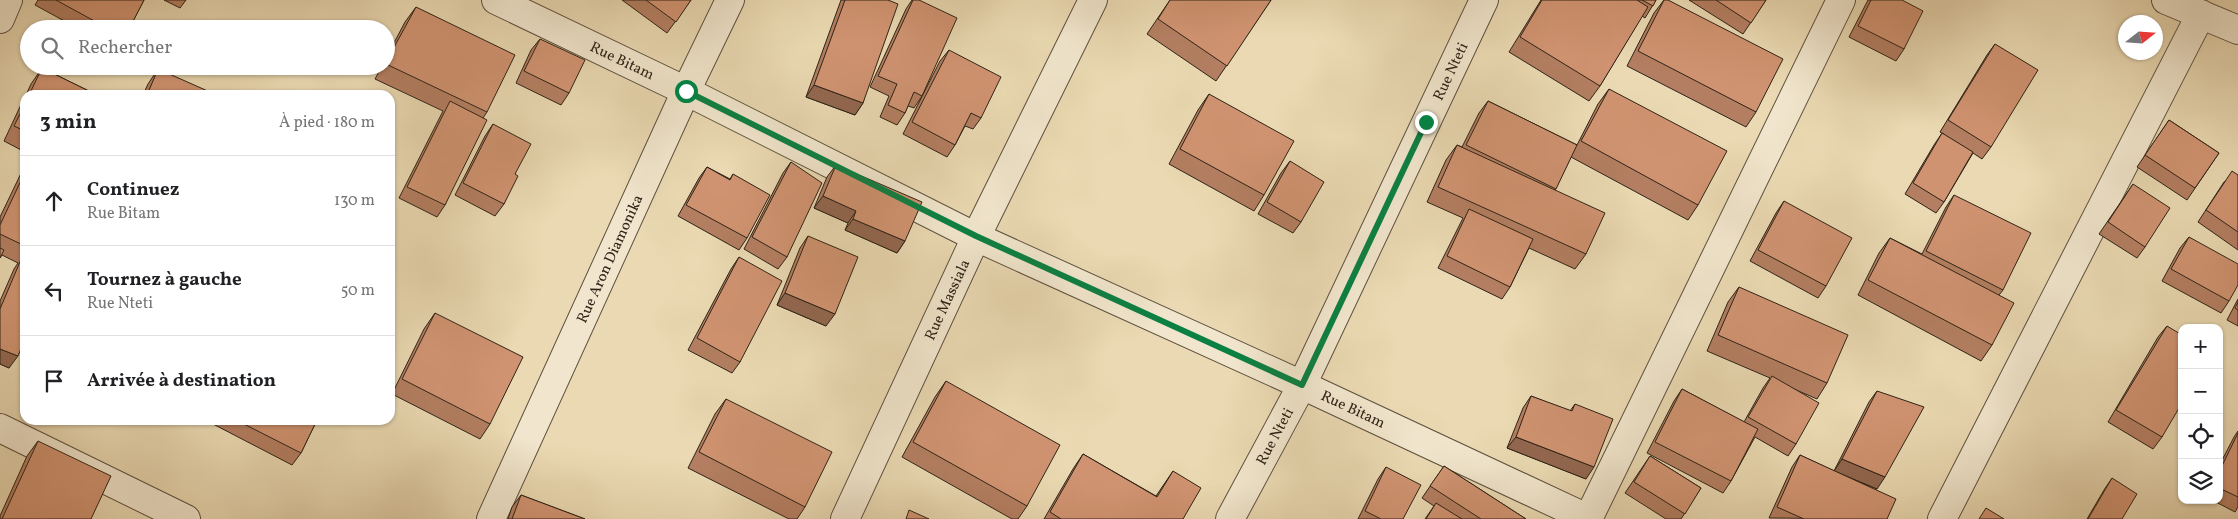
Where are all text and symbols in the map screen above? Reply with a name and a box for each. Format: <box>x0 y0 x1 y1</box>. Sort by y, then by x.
north arrow <box>2118 15 2163 60</box>
search box <box>20 20 395 75</box>
icon: search <box>38 34 66 62</box>
text: Rechercher <box>78 35 172 61</box>
street label: Rue Bitam <box>586 38 657 86</box>
street label: Rue Nteti <box>1429 40 1474 105</box>
route start <box>675 80 698 103</box>
text: 3 min <box>40 108 96 137</box>
route end <box>1415 111 1438 134</box>
text: À pied · 180 m <box>279 112 375 134</box>
text: Continuez <box>87 177 179 203</box>
icon: ahead <box>40 187 68 215</box>
text: 130 m <box>334 190 375 212</box>
street label: Rue Aron Diamonika <box>573 192 649 327</box>
text: Rue Bitam <box>87 203 160 225</box>
street label: Rue Massiala <box>920 256 976 344</box>
text: Tournez à gauche <box>87 267 242 293</box>
icon: left <box>40 277 68 305</box>
text: 50 m <box>341 280 375 302</box>
text: Rue Nteti <box>87 293 153 315</box>
map controls <box>2178 324 2223 504</box>
button: + <box>2178 324 2223 369</box>
icon: arrive <box>40 367 68 395</box>
text: Arrivée à destination <box>87 368 276 394</box>
button: − <box>2178 369 2223 414</box>
street label: Rue Bitam <box>1317 386 1388 434</box>
street label: Rue Nteti <box>1252 405 1300 469</box>
button: locate <box>2178 414 2223 459</box>
button: layers <box>2178 459 2223 504</box>

